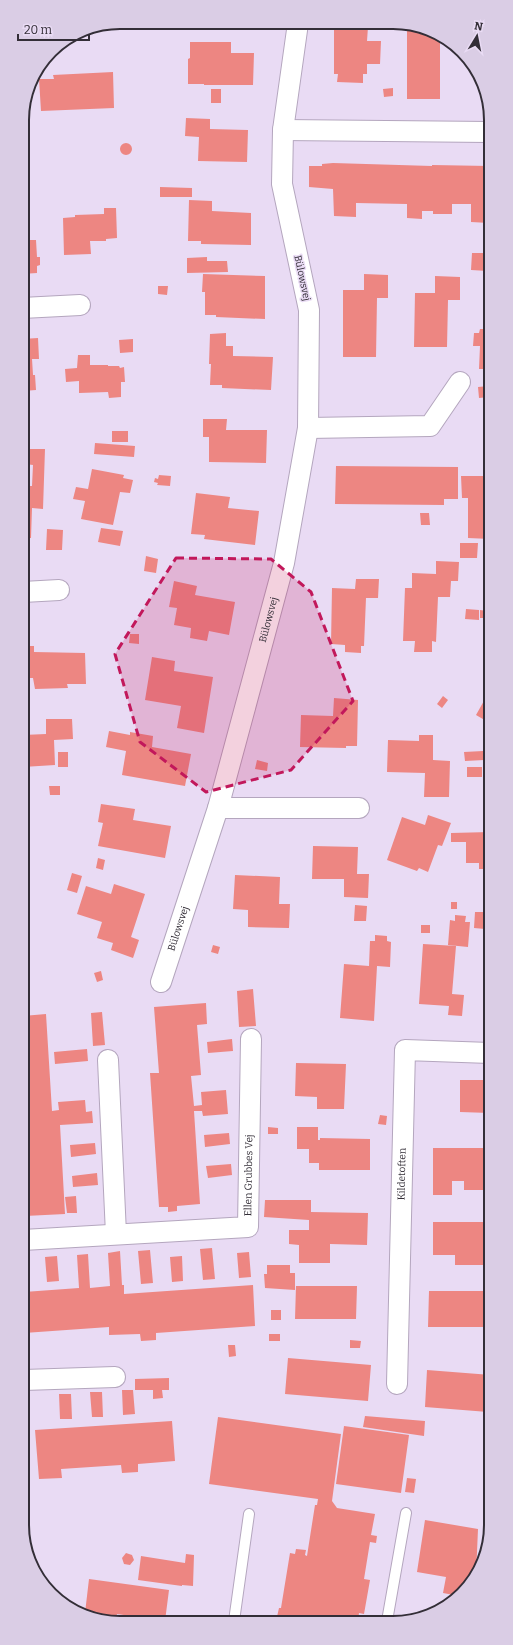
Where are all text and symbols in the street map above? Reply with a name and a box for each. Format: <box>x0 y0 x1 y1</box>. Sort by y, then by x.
scale bar <box>18 16 89 42</box>
north arrow <box>457 16 497 56</box>
text: N <box>473 20 484 34</box>
text: 20 m <box>24 23 53 37</box>
street label: Bülowsvej <box>291 254 313 302</box>
street label: Bülowsvej <box>257 596 281 644</box>
street label: Bülowsvej <box>165 905 191 953</box>
street label: Ellen Grubbes Vej <box>242 1134 255 1216</box>
street label: Kildetoften <box>395 1147 409 1200</box>

